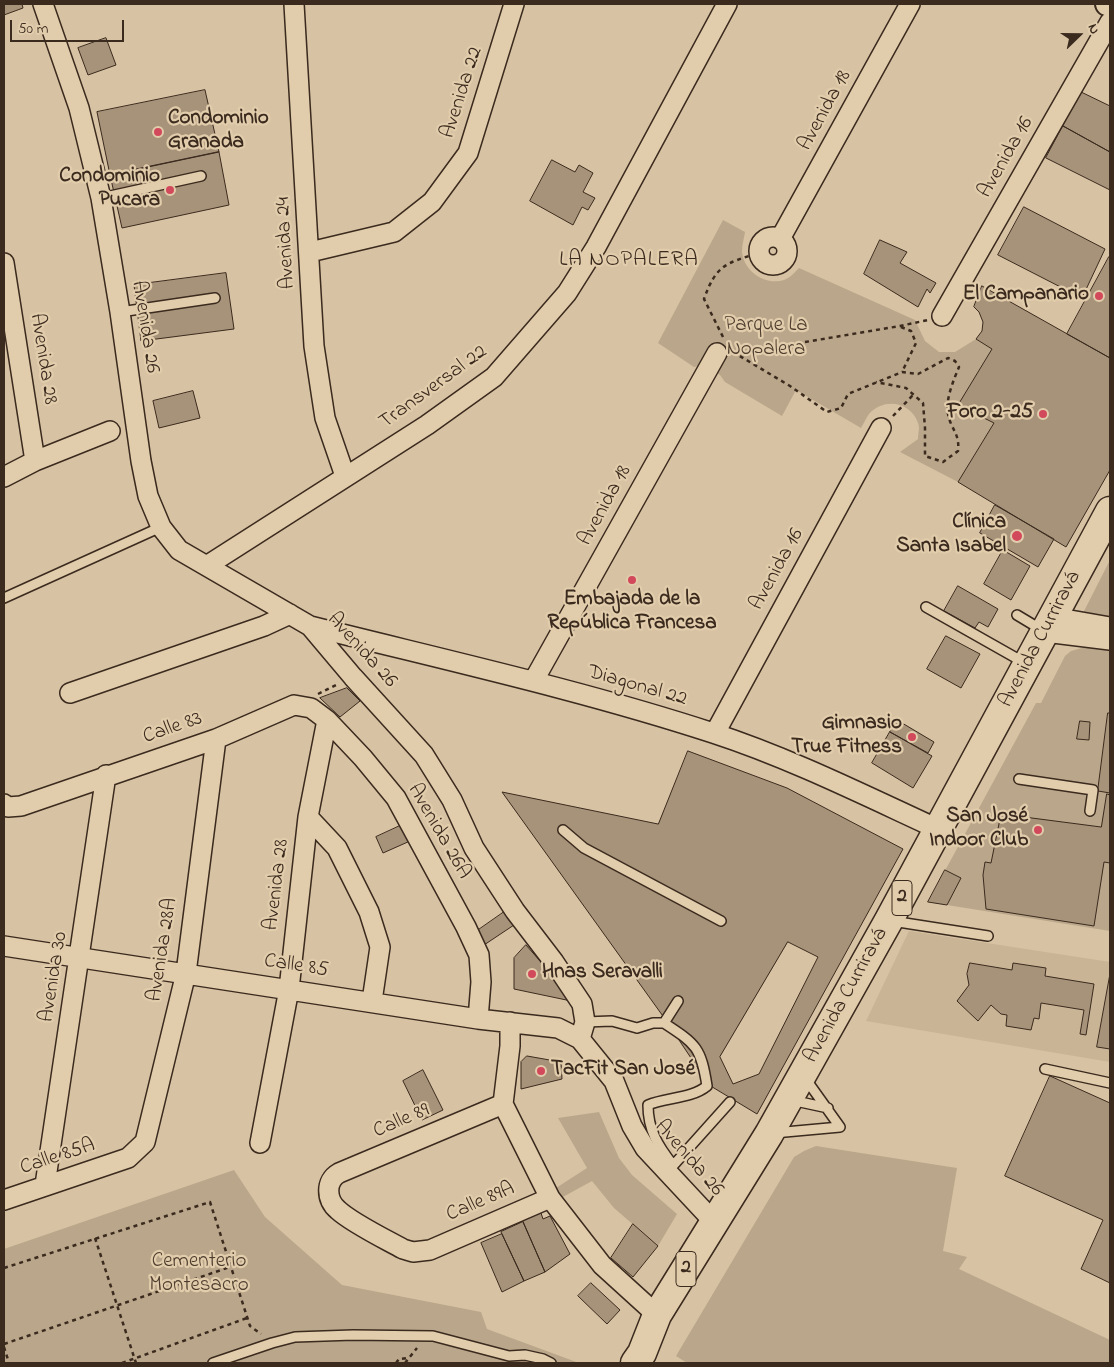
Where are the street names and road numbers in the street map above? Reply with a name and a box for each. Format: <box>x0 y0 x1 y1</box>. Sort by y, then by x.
street label: Avenida 22 <box>436 44 490 142</box>
street label: Avenida 18 <box>794 66 858 156</box>
street label: Avenida 16 <box>974 113 1040 203</box>
street label: Avenida 24 <box>272 196 302 290</box>
street label: Avenida 26 <box>124 279 164 375</box>
street label: Avenida 28 <box>22 312 62 406</box>
street label: Transversal 22 <box>375 340 493 436</box>
street label: Avenida 18 <box>574 461 638 551</box>
street label: Avenida 16 <box>745 525 811 615</box>
street label: Avenida Curriravá <box>995 568 1087 712</box>
street label: Avenida 26 <box>320 608 402 694</box>
street label: Diagonal 22 <box>584 661 690 713</box>
street label: Calle 83 <box>140 707 206 751</box>
street label: Avenida 26A <box>401 780 475 884</box>
street label: Avenida 28 <box>260 838 296 932</box>
road number: 2 <box>892 880 912 916</box>
street label: Avenida 28A <box>143 896 185 1004</box>
street label: Avenida Curriravá <box>800 924 894 1068</box>
street label: Avenida 30 <box>35 930 75 1024</box>
street label: Calle 85 <box>262 950 330 984</box>
street label: Calle 89 <box>370 1099 434 1145</box>
street label: Avenida 26 <box>648 1116 728 1202</box>
street label: Calle 85A <box>17 1134 99 1182</box>
street label: Calle 89A <box>443 1177 519 1229</box>
road number: 2 <box>676 1252 696 1286</box>

